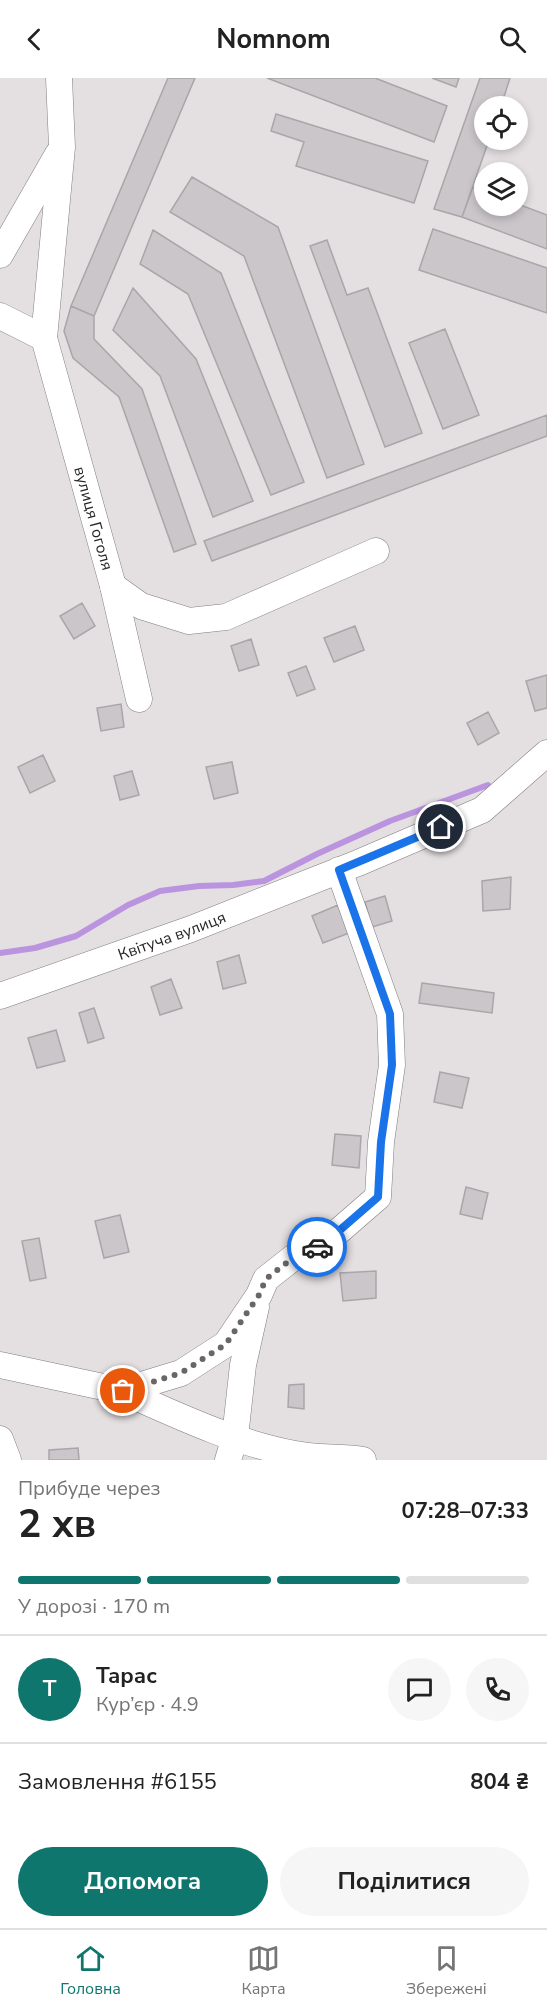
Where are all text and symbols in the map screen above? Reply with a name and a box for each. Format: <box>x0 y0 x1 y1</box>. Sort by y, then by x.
text: Nomnom <box>216 21 331 58</box>
icon: back <box>18 23 51 56</box>
icon: search <box>496 23 529 56</box>
map controls <box>474 96 528 216</box>
button: locate <box>474 96 528 150</box>
button: layers <box>474 162 528 216</box>
street label: вулиця Гоголя <box>68 464 118 573</box>
pin <box>415 801 466 852</box>
icon: home <box>424 810 457 843</box>
street label: Квітуча вулиця <box>115 906 229 966</box>
courier <box>287 1217 347 1277</box>
icon: car <box>301 1231 334 1264</box>
pin <box>97 1365 148 1416</box>
icon: bag <box>106 1374 139 1407</box>
text: Прибуде через <box>18 1475 160 1502</box>
text: 07:28–07:33 <box>401 1496 529 1526</box>
text: 2 хв <box>18 1498 96 1551</box>
text: У дорозі · 170 m <box>18 1593 170 1620</box>
button: chat <box>388 1658 451 1721</box>
button: phone <box>466 1658 529 1721</box>
text: Тарас <box>96 1661 157 1691</box>
text: Т <box>43 1674 56 1704</box>
text: Кур’єр · 4.9 <box>96 1691 199 1718</box>
text: Замовлення #6155 <box>18 1767 217 1797</box>
text: 804 ₴ <box>470 1767 529 1797</box>
button: Допомога <box>18 1847 268 1916</box>
button: Поділитися <box>280 1847 529 1916</box>
tab: Головна <box>60 1942 121 2000</box>
tab: Карта <box>241 1942 286 2000</box>
tab: Збережені <box>406 1942 487 2000</box>

